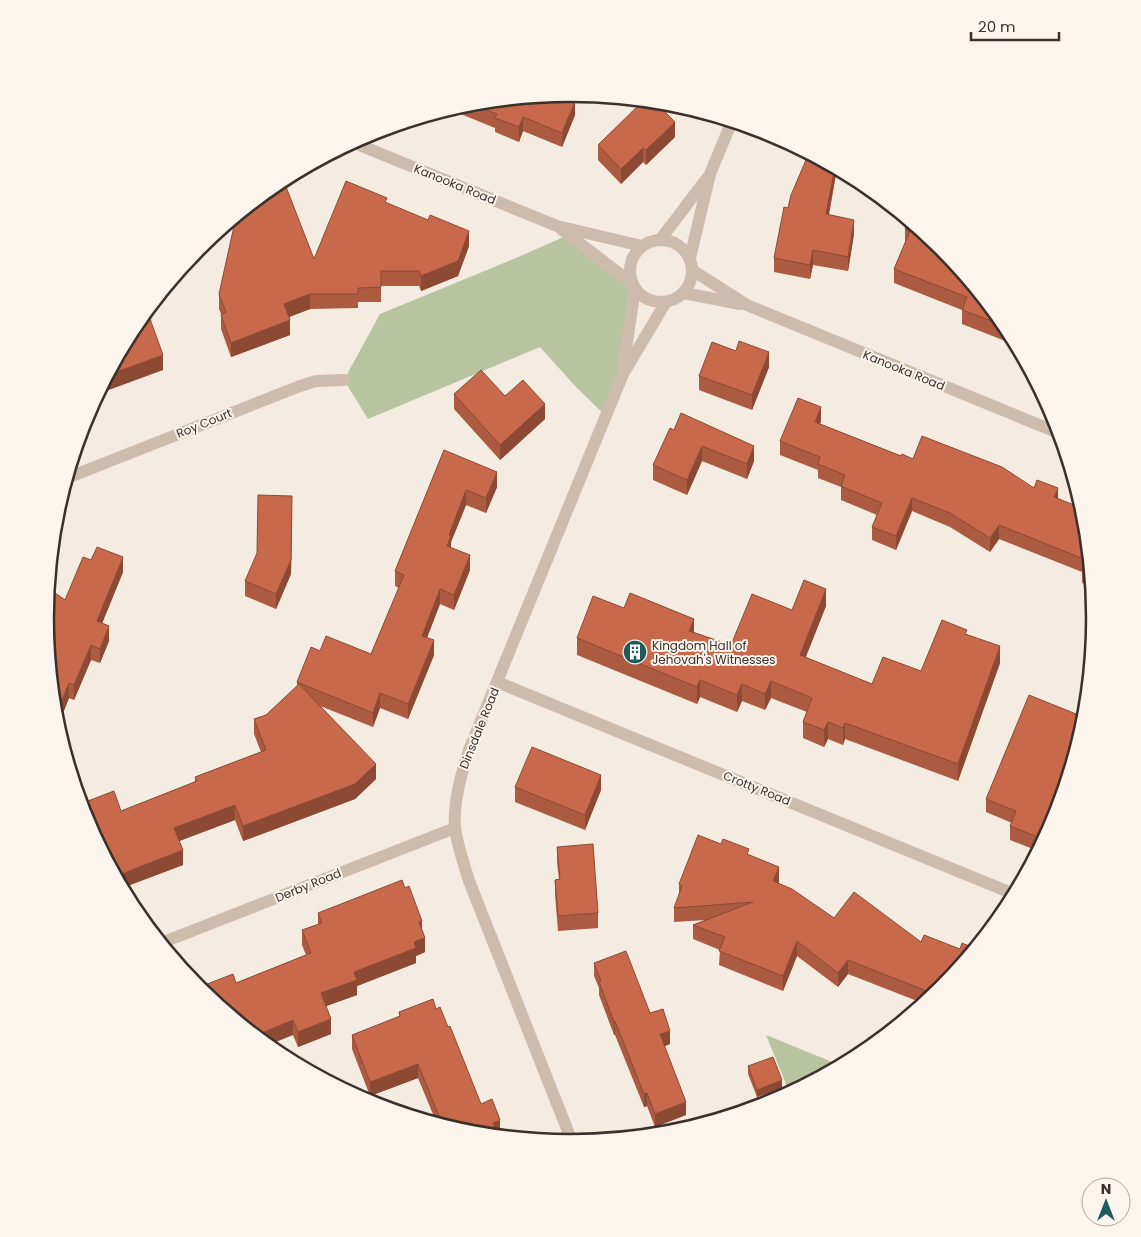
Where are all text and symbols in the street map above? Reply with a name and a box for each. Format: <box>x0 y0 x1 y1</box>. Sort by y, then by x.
scale bar <box>971 10 1058 42</box>
text: 20 m <box>978 16 1016 37</box>
street label: Kanooka Road <box>411 160 499 208</box>
street label: Kanooka Road <box>860 346 948 394</box>
street label: Roy Court <box>174 404 234 442</box>
place label: Kingdom Hall of Jehovah's Witnesses <box>652 637 775 668</box>
building icon: Kingdom Hall of Jehovah's Witnesses <box>622 639 648 665</box>
street label: Dinsdale Road <box>455 685 503 771</box>
street label: Crotty Road <box>721 767 793 809</box>
street label: Derby Road <box>273 864 343 906</box>
north arrow <box>1081 1177 1131 1227</box>
text: N <box>1101 1179 1111 1199</box>

